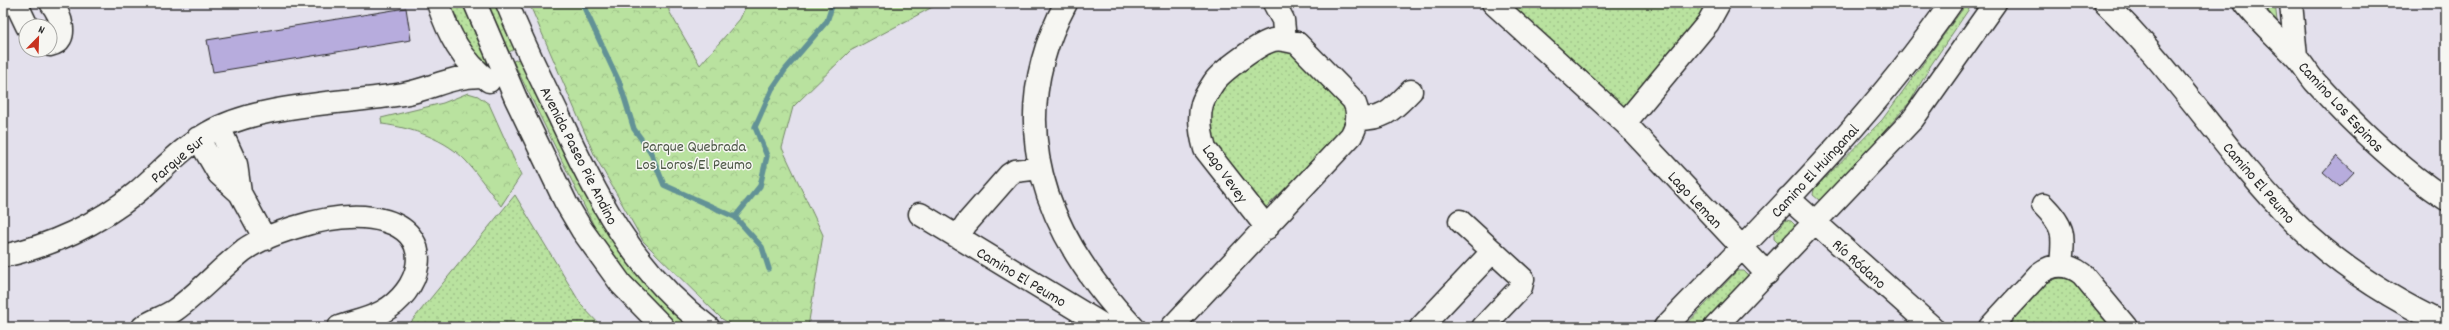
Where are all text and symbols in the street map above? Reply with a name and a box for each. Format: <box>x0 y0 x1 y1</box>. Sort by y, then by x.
north arrow <box>18 18 58 58</box>
text: N <box>35 22 47 39</box>
street label: Camino Los Espinos <box>2292 57 2389 159</box>
street label: Avenida Paseo Pie Andino <box>533 83 623 229</box>
street label: Camino El Huinganal <box>1766 120 1866 224</box>
street label: Parque Sur <box>146 130 211 190</box>
park label: Parque Quebrada Los Loros/El Peumo <box>636 136 752 177</box>
street label: Camino El Peumo <box>2216 138 2300 230</box>
street label: Lago Vevey <box>1195 140 1253 209</box>
street label: Lago Leman <box>1661 167 1727 235</box>
street label: Río Ródano <box>1826 234 1891 295</box>
street label: Camino El Peumo <box>971 242 1070 314</box>

